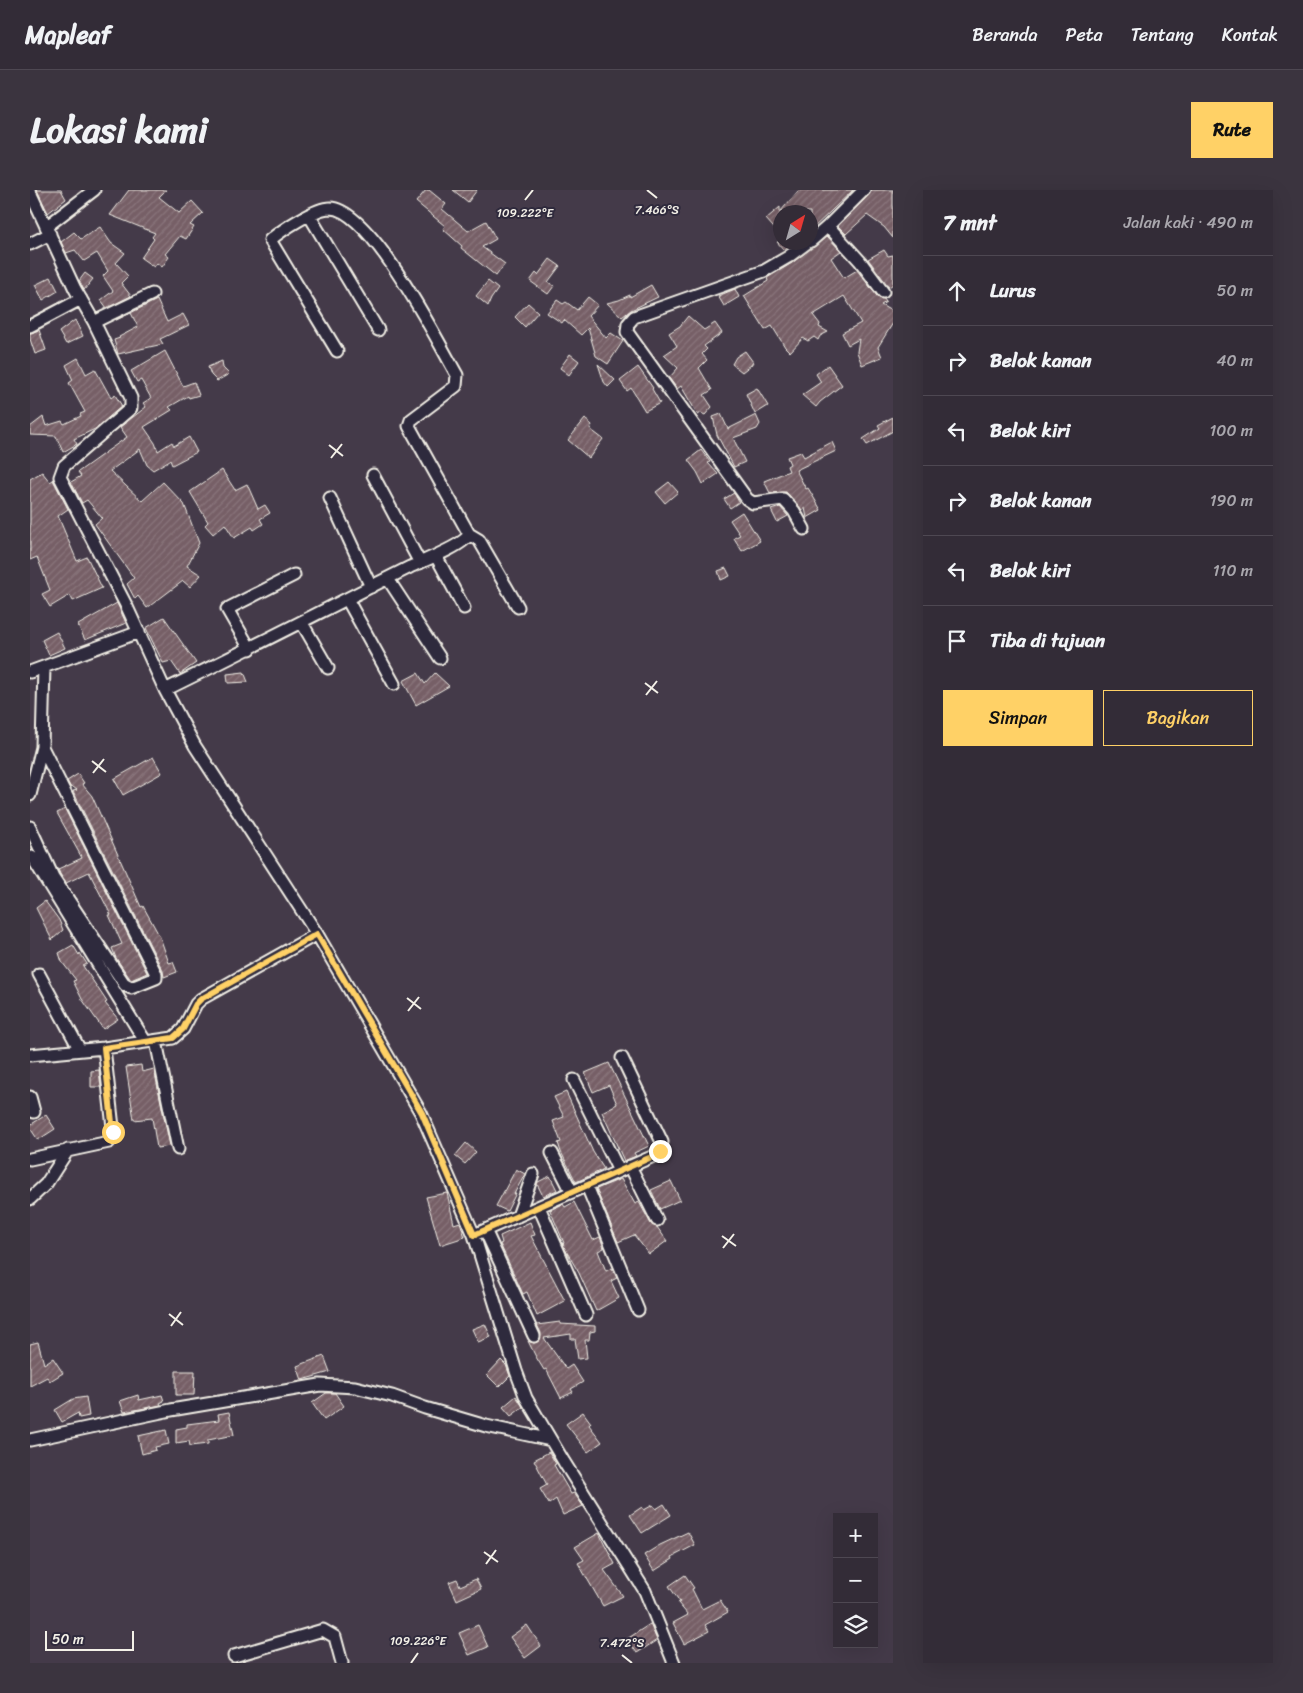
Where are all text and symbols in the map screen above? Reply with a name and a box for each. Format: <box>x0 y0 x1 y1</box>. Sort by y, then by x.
text: Mapleaf <box>25 14 111 56</box>
text: Beranda <box>972 19 1038 51</box>
text: Peta <box>1066 19 1103 51</box>
text: Tentang <box>1131 19 1194 51</box>
text: Kontak <box>1222 19 1278 51</box>
text: Lokasi kami <box>30 99 208 161</box>
button: Rute <box>1191 102 1273 158</box>
text: 7.466°S <box>635 199 680 221</box>
text: 109.222°E <box>497 202 554 224</box>
text: 7 mnt <box>943 204 996 242</box>
north arrow <box>773 205 818 250</box>
text: Jalan kaki · 490 m <box>1124 208 1253 237</box>
text: Lurus <box>990 274 1036 307</box>
text: 50 m <box>1217 276 1253 305</box>
icon: ahead <box>943 277 971 305</box>
text: Belok kanan <box>990 344 1092 377</box>
text: 40 m <box>1216 346 1253 375</box>
icon: right <box>943 347 971 375</box>
text: Belok kiri <box>990 414 1070 447</box>
text: 100 m <box>1209 416 1253 445</box>
icon: left <box>943 417 971 445</box>
text: Belok kanan <box>990 484 1092 517</box>
text: 190 m <box>1210 486 1253 515</box>
icon: right <box>943 487 971 515</box>
text: Belok kiri <box>990 554 1070 587</box>
text: 110 m <box>1213 556 1253 585</box>
icon: left <box>943 557 971 585</box>
text: Tiba di tujuan <box>990 624 1105 657</box>
icon: arrive <box>943 627 971 655</box>
button: Simpan <box>943 690 1093 746</box>
button: Bagikan <box>1103 690 1253 746</box>
route start <box>102 1121 125 1144</box>
route end <box>649 1140 672 1163</box>
map controls <box>833 1513 878 1648</box>
button: + <box>833 1513 878 1558</box>
button: − <box>833 1558 878 1603</box>
button: layers <box>833 1603 878 1648</box>
text: 50 m <box>52 1627 84 1652</box>
scale bar <box>45 1628 134 1651</box>
text: 109.226°E <box>390 1630 447 1652</box>
text: 7.472°S <box>600 1632 645 1654</box>

